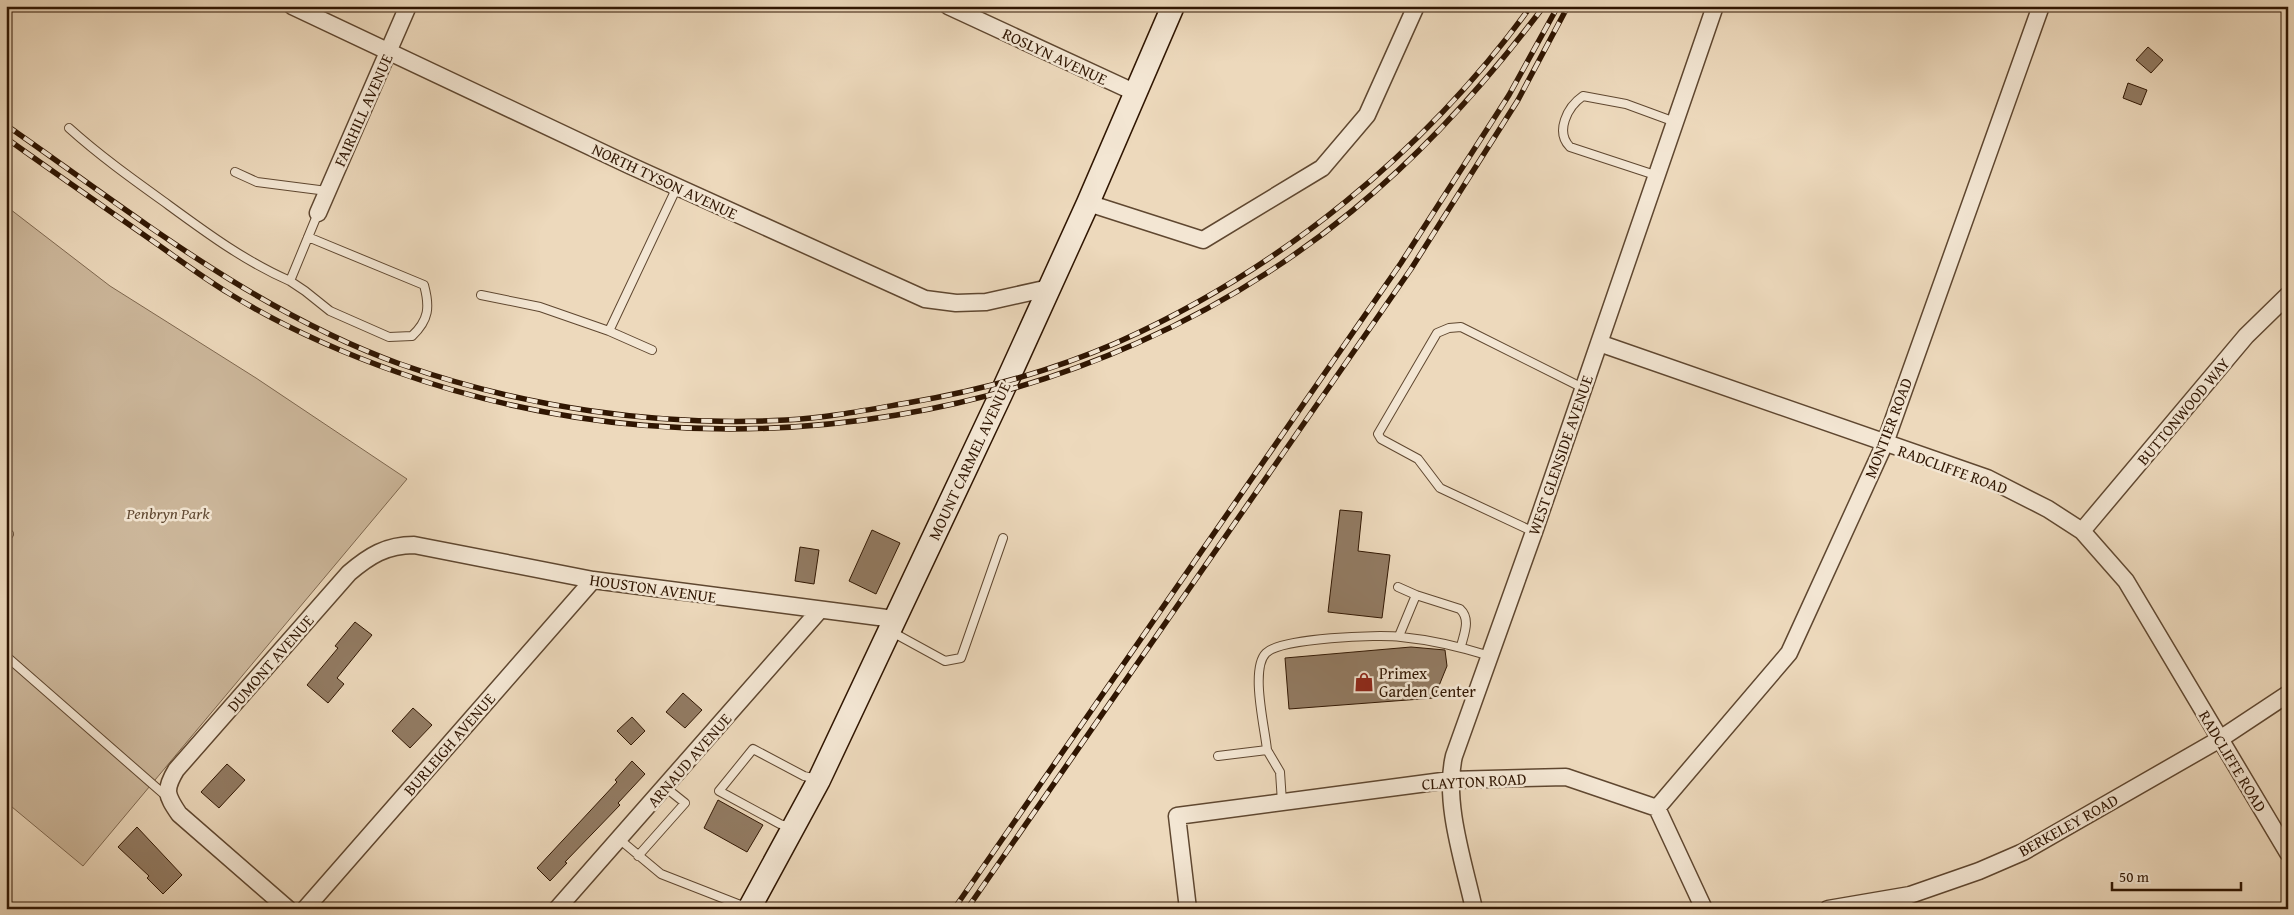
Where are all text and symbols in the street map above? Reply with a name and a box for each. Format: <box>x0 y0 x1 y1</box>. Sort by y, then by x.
street label: ROSLYN AVENUE <box>999 21 1111 91</box>
street label: FAIRHILL AVENUE <box>327 50 399 170</box>
street label: NORTH TYSON AVENUE <box>588 137 742 225</box>
street label: BUTTONWOOD WAY <box>2131 352 2235 470</box>
street label: WEST GLENSIDE AVENUE <box>1521 372 1599 538</box>
street label: MONTIER ROAD <box>1858 374 1918 482</box>
street label: MOUNT CARMEL AVENUE <box>922 378 1016 544</box>
street label: RADCLIFFE ROAD <box>1895 438 2011 500</box>
park label: Penbryn Park <box>125 501 210 525</box>
street label: HOUSTON AVENUE <box>588 567 718 609</box>
street label: DUMONT AVENUE <box>221 609 319 717</box>
place label: Primex Garden Center <box>1379 661 1476 703</box>
shop icon: Primex Garden Center <box>1353 671 1375 693</box>
street label: BURLEIGH AVENUE <box>398 687 500 801</box>
street label: RADCLIFFE ROAD <box>2193 705 2273 817</box>
street label: ARNAUD AVENUE <box>641 707 737 813</box>
street label: CLAYTON ROAD <box>1421 766 1527 796</box>
street label: BERKELEY ROAD <box>2014 787 2123 862</box>
scale bar <box>2112 860 2240 892</box>
text: 50 m <box>2119 866 2150 887</box>

